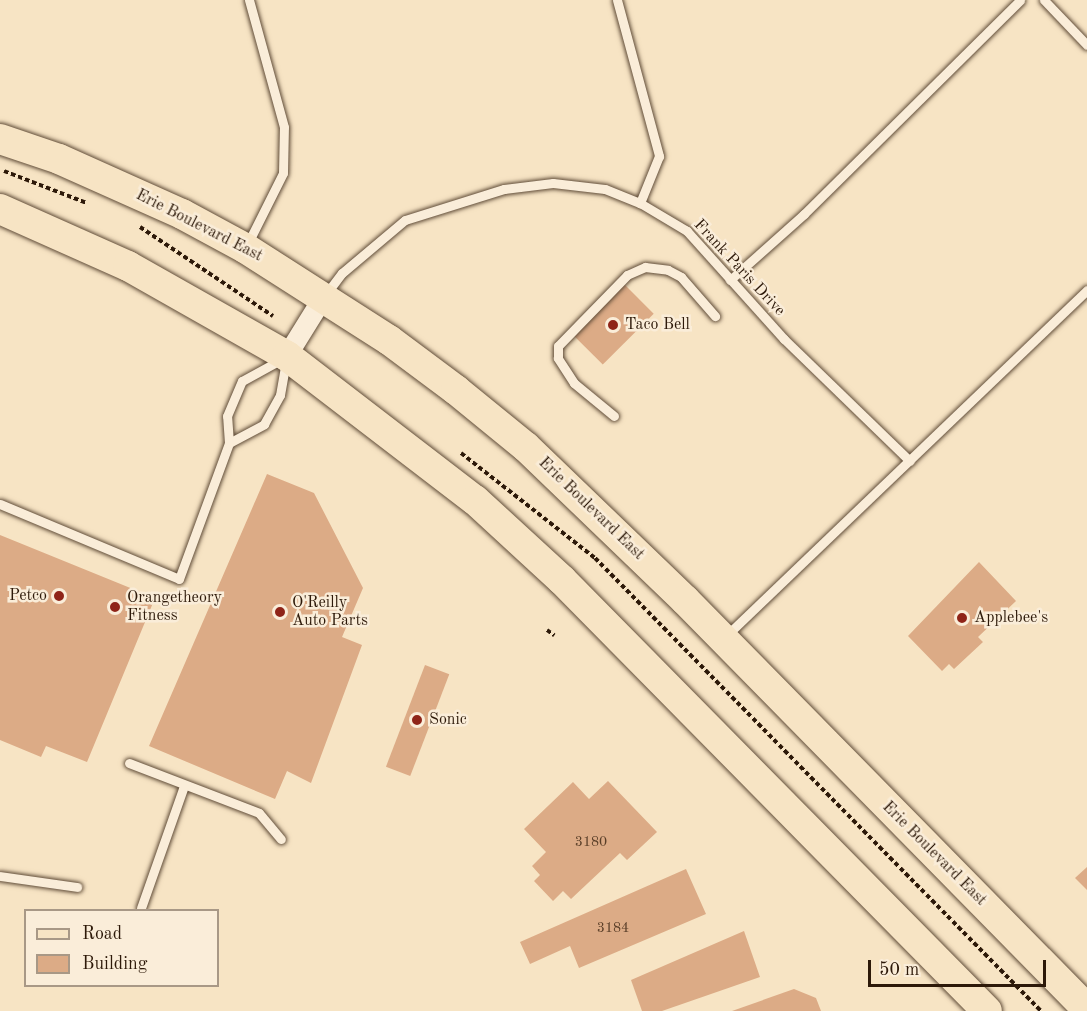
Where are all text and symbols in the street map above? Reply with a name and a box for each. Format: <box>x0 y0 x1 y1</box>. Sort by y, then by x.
street label: Erie Boulevard East <box>132 186 266 266</box>
street label: Frank Paris Drive <box>689 216 789 320</box>
place label: Taco Bell <box>625 315 690 335</box>
marker: Taco Bell <box>606 318 620 332</box>
street label: Erie Boulevard East <box>534 454 648 564</box>
place label: Petco <box>9 586 47 606</box>
place label: Orangetheory Fitness <box>127 588 222 626</box>
marker: Petco <box>52 589 66 603</box>
place label: O'Reilly Auto Parts <box>292 593 368 631</box>
marker: Orangetheory Fitness <box>108 600 122 614</box>
marker: O'Reilly Auto Parts <box>273 605 287 619</box>
place label: Applebee's <box>974 608 1048 628</box>
marker: Applebee's <box>955 611 969 625</box>
place label: Sonic <box>429 710 467 730</box>
marker: Sonic <box>410 713 424 727</box>
street label: Erie Boulevard East <box>878 798 990 910</box>
house number: 3180 <box>575 834 607 850</box>
legend <box>24 909 219 987</box>
house number: 3184 <box>597 920 629 936</box>
text: Road <box>82 925 122 943</box>
scale bar <box>871 948 1050 986</box>
text: Building <box>82 955 147 973</box>
text: 50 m <box>879 961 919 979</box>

